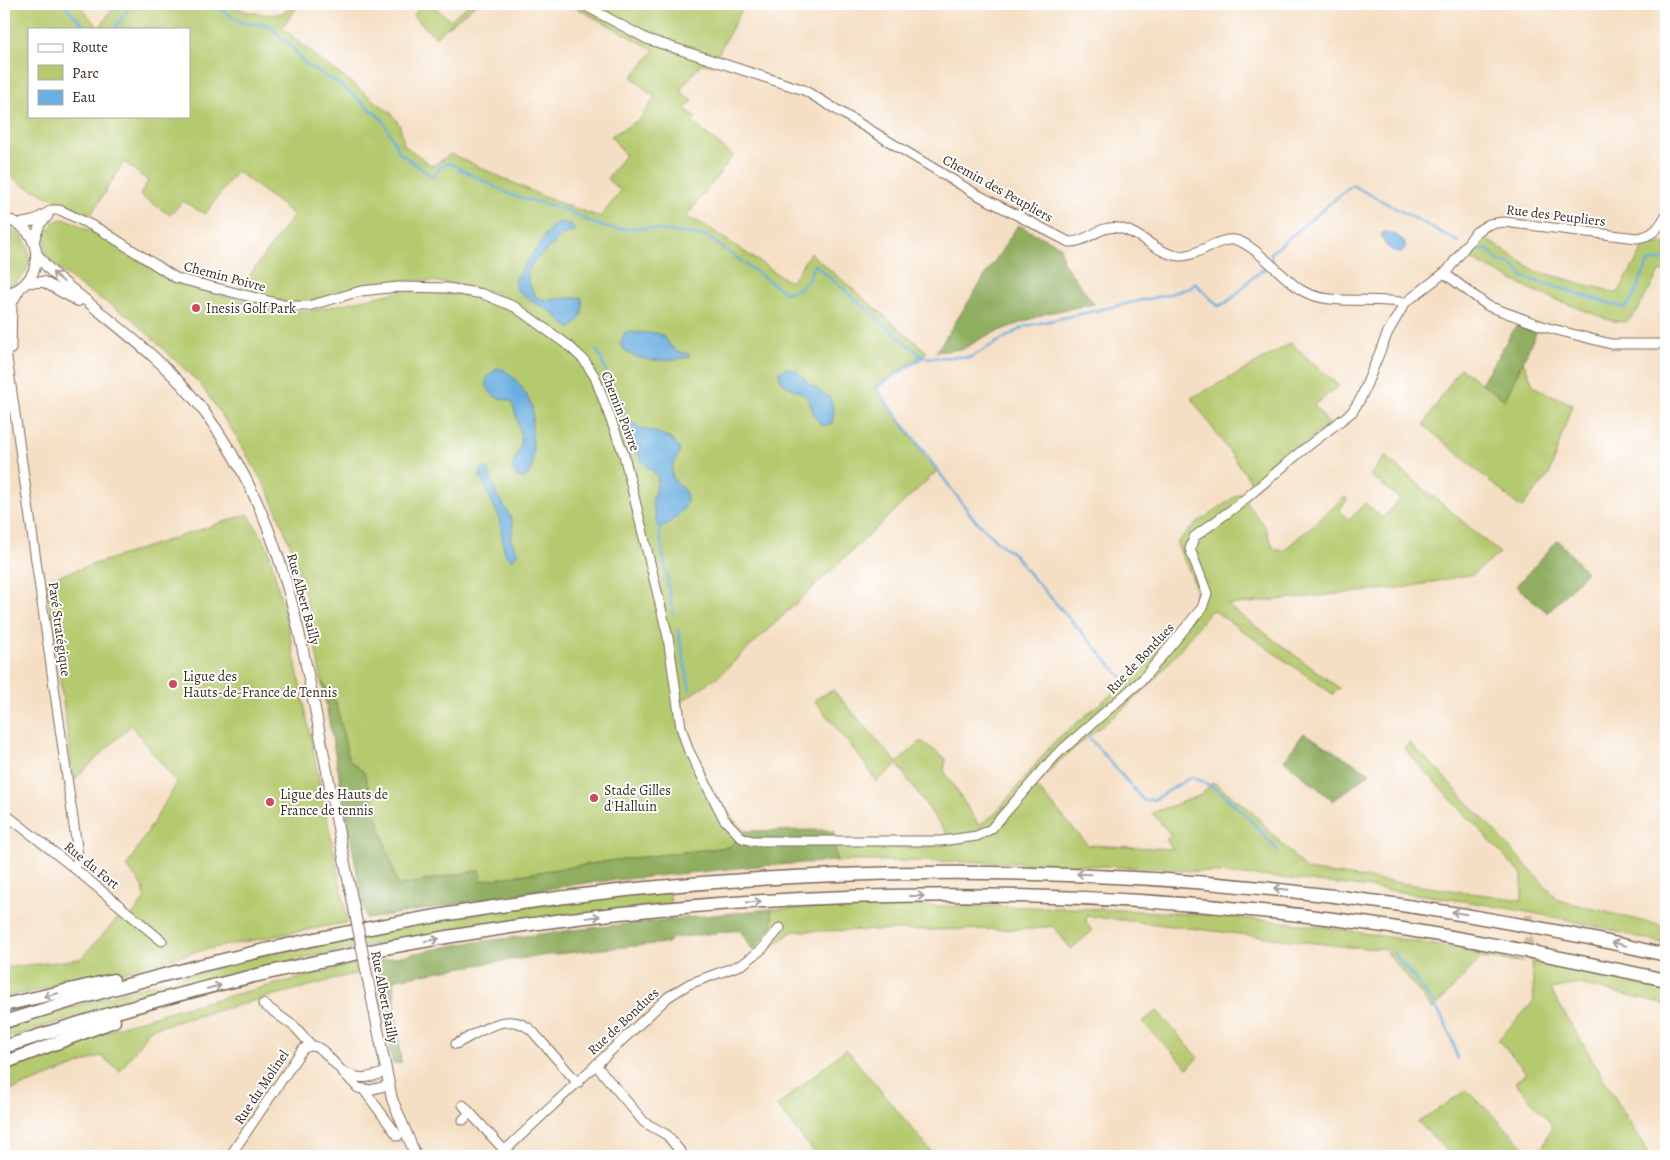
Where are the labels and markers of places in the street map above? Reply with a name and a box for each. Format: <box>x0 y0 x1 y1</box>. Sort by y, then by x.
place label: Inesis Golf Park <box>206 299 296 318</box>
marker: Inesis Golf Park <box>190 302 202 314</box>
place label: Ligue des Hauts-de-France de Tennis <box>183 667 337 702</box>
marker: Ligue des Hauts-de-France de Tennis <box>167 678 179 690</box>
place label: Stade Gilles d'Halluin <box>604 781 671 816</box>
place label: Ligue des Hauts de France de tennis <box>280 785 388 820</box>
marker: Stade Gilles d'Halluin <box>588 792 600 804</box>
marker: Ligue des Hauts de France de tennis <box>264 796 276 808</box>

